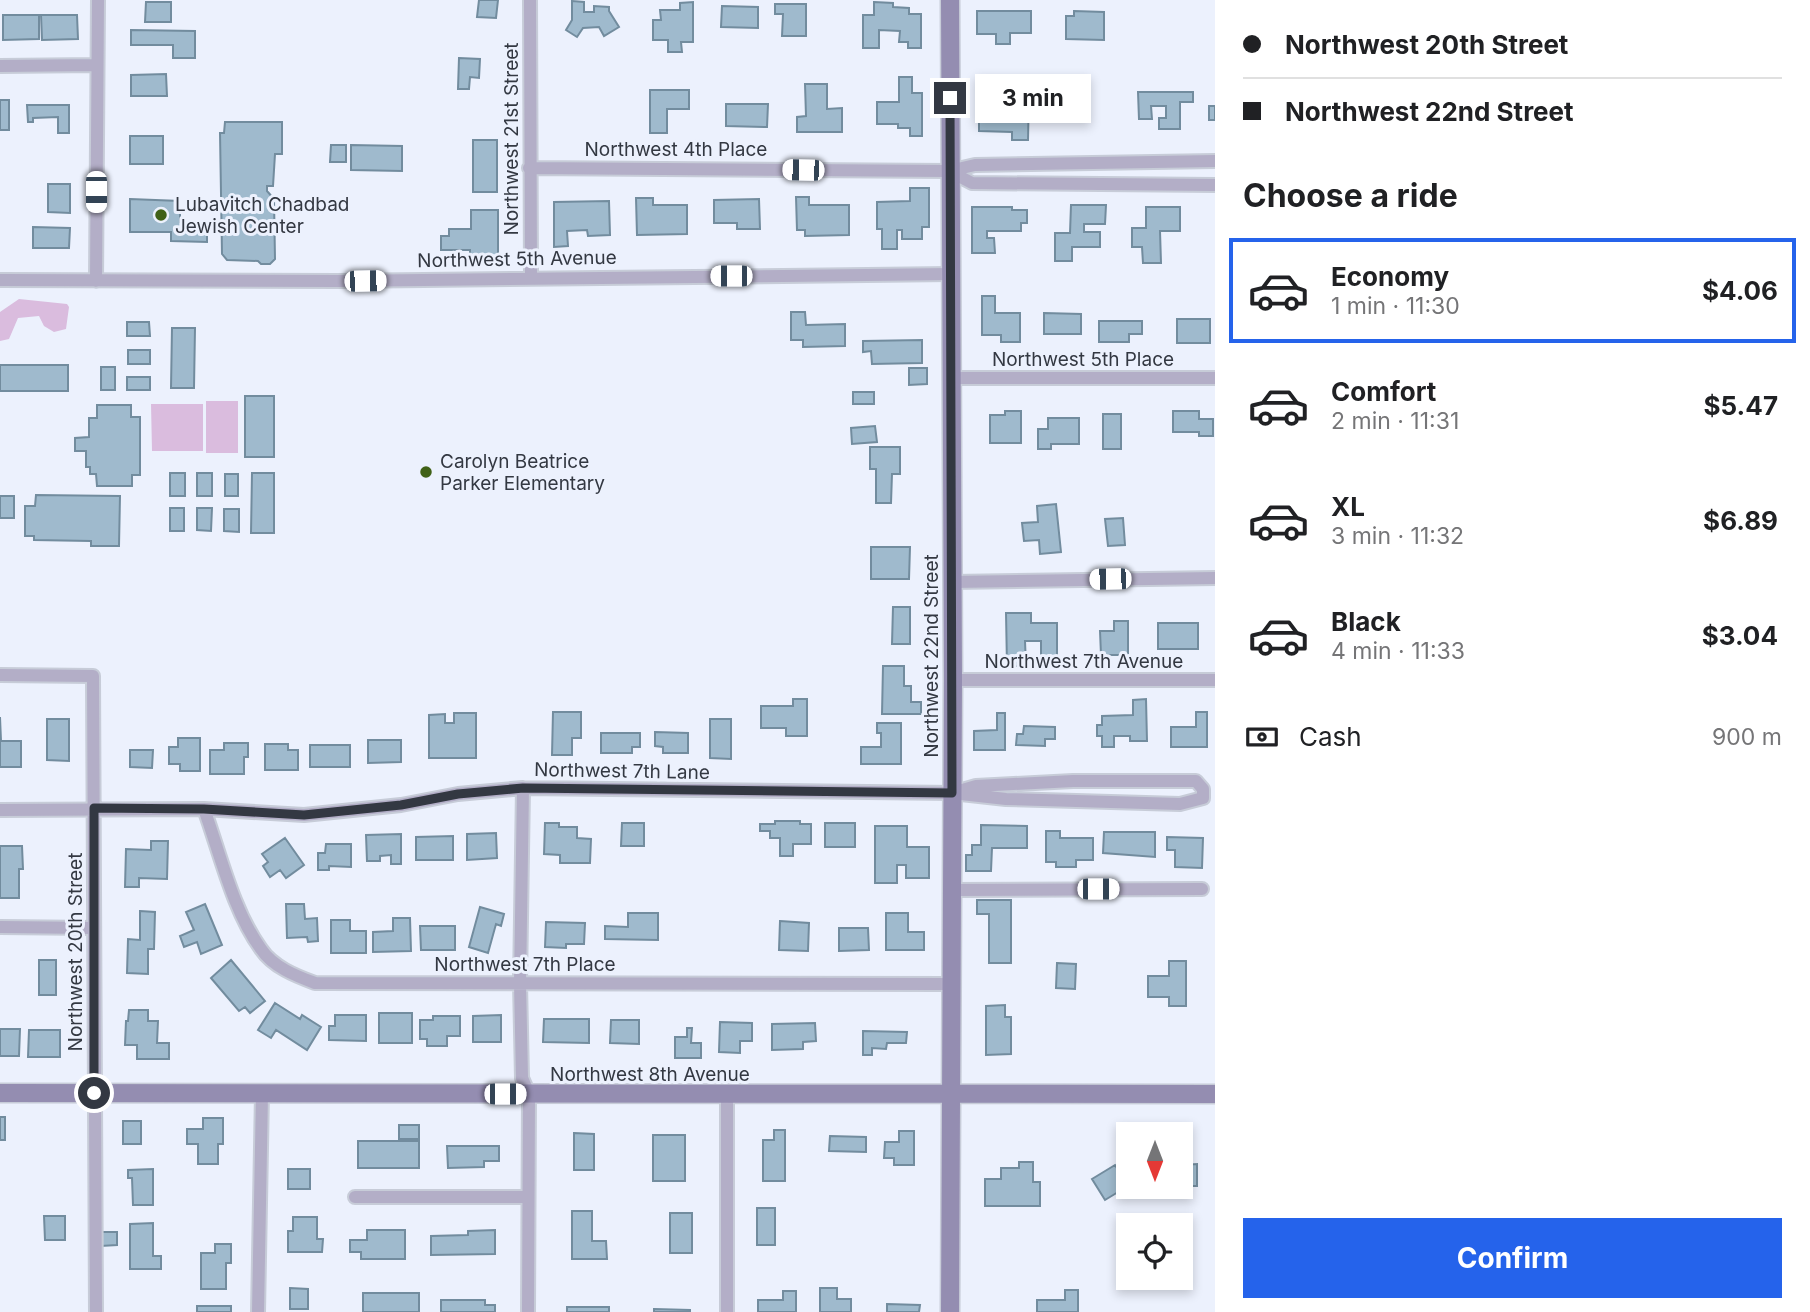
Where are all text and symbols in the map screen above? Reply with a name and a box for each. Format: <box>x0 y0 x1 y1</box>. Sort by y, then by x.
text: Northwest 20th Street <box>1285 29 1568 60</box>
street label: Northwest 21st Street <box>500 43 523 236</box>
callout: 3 min <box>974 74 1090 122</box>
route end <box>934 82 966 114</box>
text: 3 min <box>1002 84 1064 112</box>
text: Northwest 22nd Street <box>1285 96 1574 127</box>
street label: Northwest 4th Place <box>585 138 767 161</box>
car <box>782 159 825 181</box>
car <box>86 171 107 213</box>
text: Choose a ride <box>1243 176 1458 215</box>
place label: Lubavitch Chadbad Jewish Center <box>175 193 349 238</box>
marker: Lubavitch Chadbad Jewish Center <box>153 207 169 223</box>
street label: Northwest 5th Avenue <box>417 246 617 272</box>
icon: car <box>1247 259 1310 322</box>
text: Economy <box>1331 261 1449 292</box>
car <box>711 266 753 287</box>
car <box>344 270 387 292</box>
text: $4.06 <box>1702 275 1778 306</box>
text: 1 min · 11:30 <box>1331 292 1460 320</box>
street label: Northwest 5th Place <box>992 348 1174 371</box>
icon: car <box>1247 374 1310 437</box>
text: Comfort <box>1331 376 1436 407</box>
text: $5.47 <box>1704 390 1778 421</box>
text: 2 min · 11:31 <box>1331 407 1459 435</box>
place label: Carolyn Beatrice Parker Elementary <box>440 450 605 495</box>
marker: Carolyn Beatrice Parker Elementary <box>418 464 434 480</box>
icon: car <box>1247 489 1310 552</box>
text: XL <box>1331 491 1365 522</box>
text: $6.89 <box>1703 505 1778 536</box>
text: 3 min · 11:32 <box>1331 522 1464 550</box>
street label: Northwest 22nd Street <box>920 554 943 758</box>
car <box>1089 568 1132 590</box>
icon: car <box>1247 604 1310 667</box>
text: Black <box>1331 606 1401 637</box>
text: $3.04 <box>1702 620 1778 651</box>
text: 4 min · 11:33 <box>1331 637 1465 665</box>
street label: Northwest 7th Avenue <box>985 650 1183 673</box>
icon: cash <box>1243 718 1281 756</box>
text: Cash <box>1299 721 1362 752</box>
text: 900 m <box>1712 723 1782 751</box>
street label: Northwest 7th Lane <box>534 758 710 784</box>
street label: Northwest 20th Street <box>64 853 87 1051</box>
car <box>1078 879 1120 900</box>
street label: Northwest 7th Place <box>434 953 616 976</box>
street label: Northwest 8th Avenue <box>550 1063 750 1086</box>
route start <box>78 1077 110 1109</box>
car <box>485 1084 527 1105</box>
north arrow <box>1116 1122 1194 1199</box>
map controls <box>1116 1122 1193 1290</box>
button: locate <box>1116 1213 1193 1290</box>
button: Confirm <box>1243 1218 1782 1298</box>

